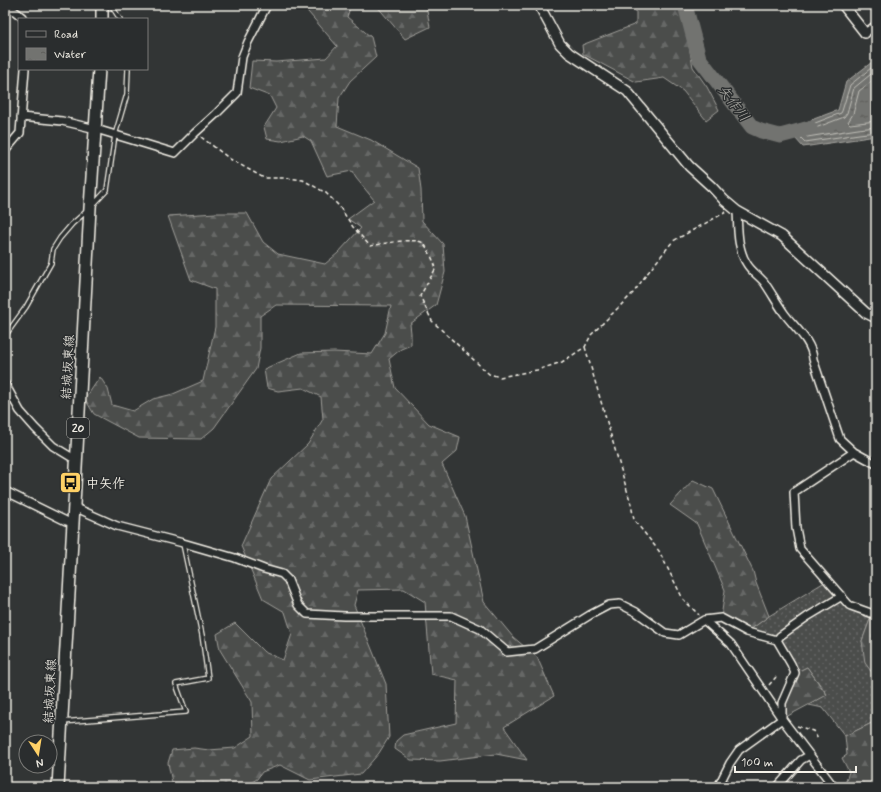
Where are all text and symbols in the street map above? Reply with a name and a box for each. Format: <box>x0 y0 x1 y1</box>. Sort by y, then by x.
legend <box>18 18 148 70</box>
text: Road <box>54 27 78 43</box>
text: Water <box>54 47 86 63</box>
water label: 矢作川 <box>713 82 753 126</box>
street label: 結城坂東線 <box>58 333 79 400</box>
road number: 20 <box>67 418 89 438</box>
bus stop icon: 中矢作 <box>57 470 83 496</box>
place label: 中矢作 <box>86 476 125 493</box>
street label: 結城坂東線 <box>40 657 61 724</box>
north arrow <box>18 734 58 774</box>
scale bar <box>735 748 856 774</box>
text: N <box>35 755 45 770</box>
text: 100 m <box>741 755 773 771</box>

